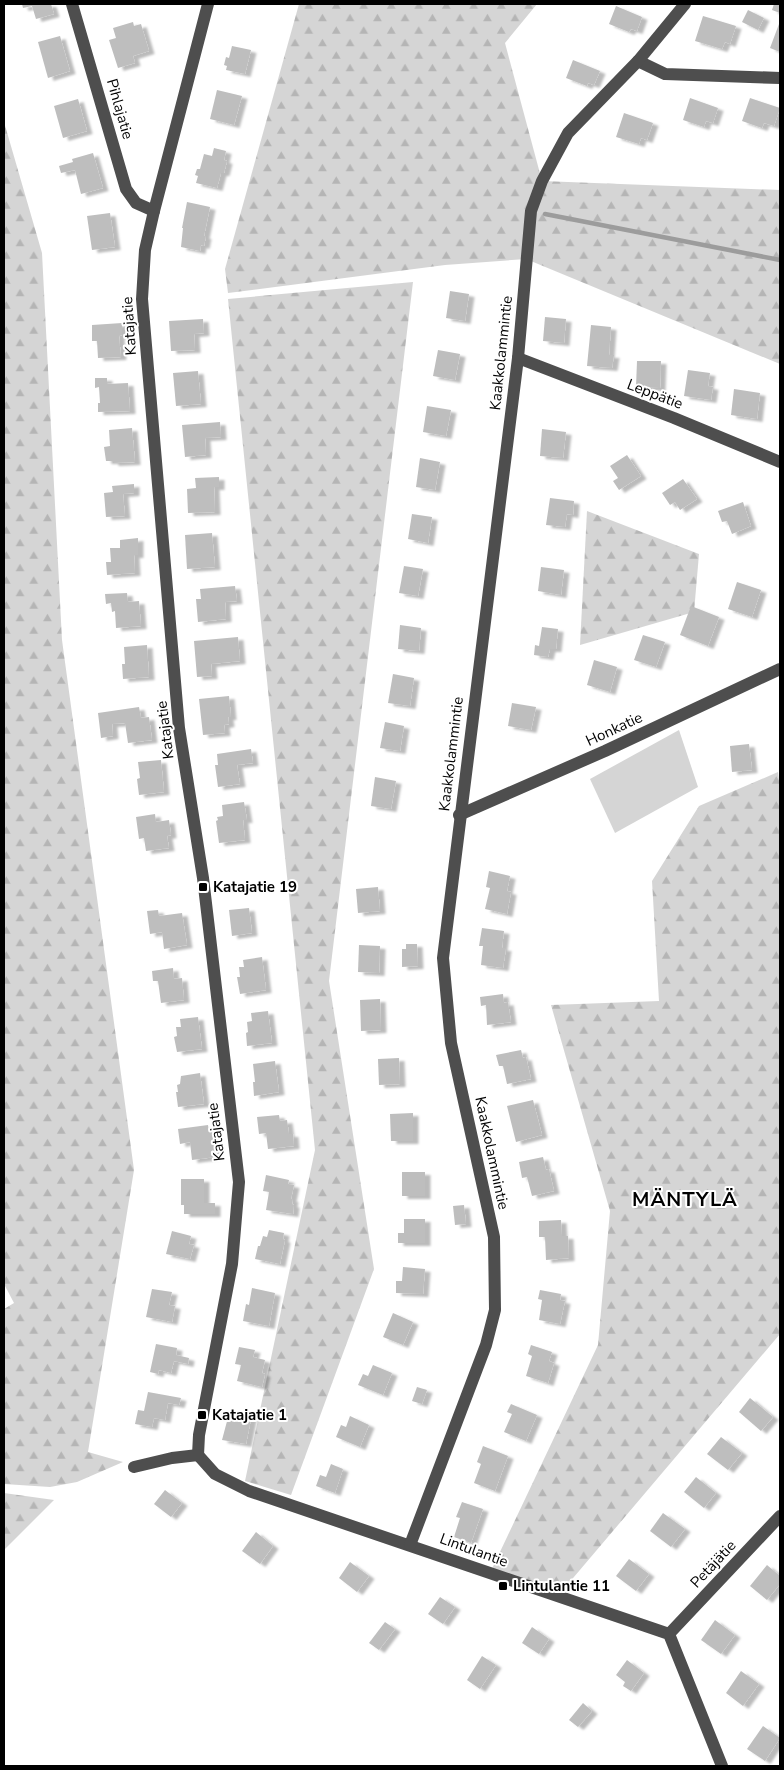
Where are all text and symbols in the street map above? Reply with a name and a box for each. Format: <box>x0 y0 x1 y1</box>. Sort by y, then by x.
street label: Pihlajatie <box>102 76 138 142</box>
street label: Kaakkolammintie <box>485 295 517 411</box>
street label: Katajatie <box>117 296 141 356</box>
street label: Leppätie <box>624 374 686 414</box>
street label: Kaakkolammintie <box>434 696 468 812</box>
street label: Katajatie <box>151 700 179 760</box>
street label: Honkatie <box>582 707 646 751</box>
place label: Katajatie 19 <box>213 877 297 897</box>
marker: Katajatie 19 <box>197 881 209 893</box>
street label: Kaakkolammintie <box>470 1095 514 1211</box>
street label: Katajatie <box>202 1102 230 1162</box>
district label: MÄNTYLÄ <box>632 1186 738 1213</box>
place label: Katajatie 1 <box>212 1405 287 1425</box>
marker: Katajatie 1 <box>196 1409 208 1421</box>
street label: Lintulantie <box>437 1528 511 1572</box>
street label: Petäjätie <box>686 1536 740 1592</box>
place label: Lintulantie 11 <box>513 1576 610 1596</box>
marker: Lintulantie 11 <box>497 1580 509 1592</box>

